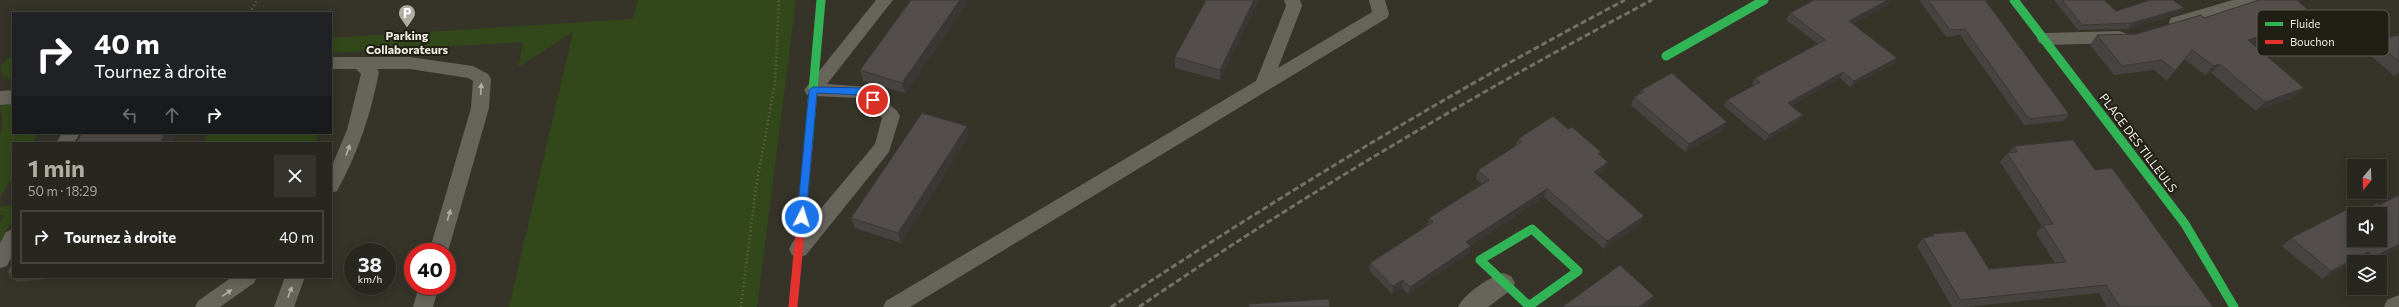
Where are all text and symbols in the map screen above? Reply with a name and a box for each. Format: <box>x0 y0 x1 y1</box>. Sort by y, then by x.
parking icon: Parking Collaborateurs <box>397 3 417 28</box>
legend <box>2257 10 2389 56</box>
text: Fluide <box>2290 17 2320 30</box>
text: 40 m <box>94 26 160 60</box>
icon: right <box>28 28 80 80</box>
place label: Parking Collaborateurs <box>366 28 449 56</box>
text: Bouchon <box>2290 35 2334 48</box>
text: Tournez à droite <box>94 60 227 82</box>
one-way arrow <box>478 83 485 95</box>
pin <box>856 83 890 117</box>
icon: arrive <box>862 89 884 111</box>
street label: PLACE DES TILLEULS <box>2097 90 2180 194</box>
icon: left <box>119 104 141 126</box>
icon: ahead <box>161 104 183 126</box>
icon: right <box>203 104 225 126</box>
one-way arrow <box>345 144 351 156</box>
text: 1 min <box>28 153 85 182</box>
button: close <box>274 155 316 197</box>
north arrow <box>2347 159 2387 199</box>
map controls <box>2347 159 2387 295</box>
text: 50 m · 18:29 <box>28 183 97 199</box>
position arrow <box>781 196 823 238</box>
button: sound <box>2347 207 2387 247</box>
one-way arrow <box>446 208 452 220</box>
icon: right <box>30 226 52 248</box>
text: Tournez à droite <box>64 228 176 246</box>
text: 40 m <box>279 228 314 246</box>
speed limit sign: 40 <box>404 243 456 295</box>
text: 38 <box>358 252 382 276</box>
button: layers <box>2347 255 2387 295</box>
text: km/h <box>358 273 382 285</box>
one-way arrow <box>287 286 293 298</box>
one-way arrow <box>222 289 232 297</box>

